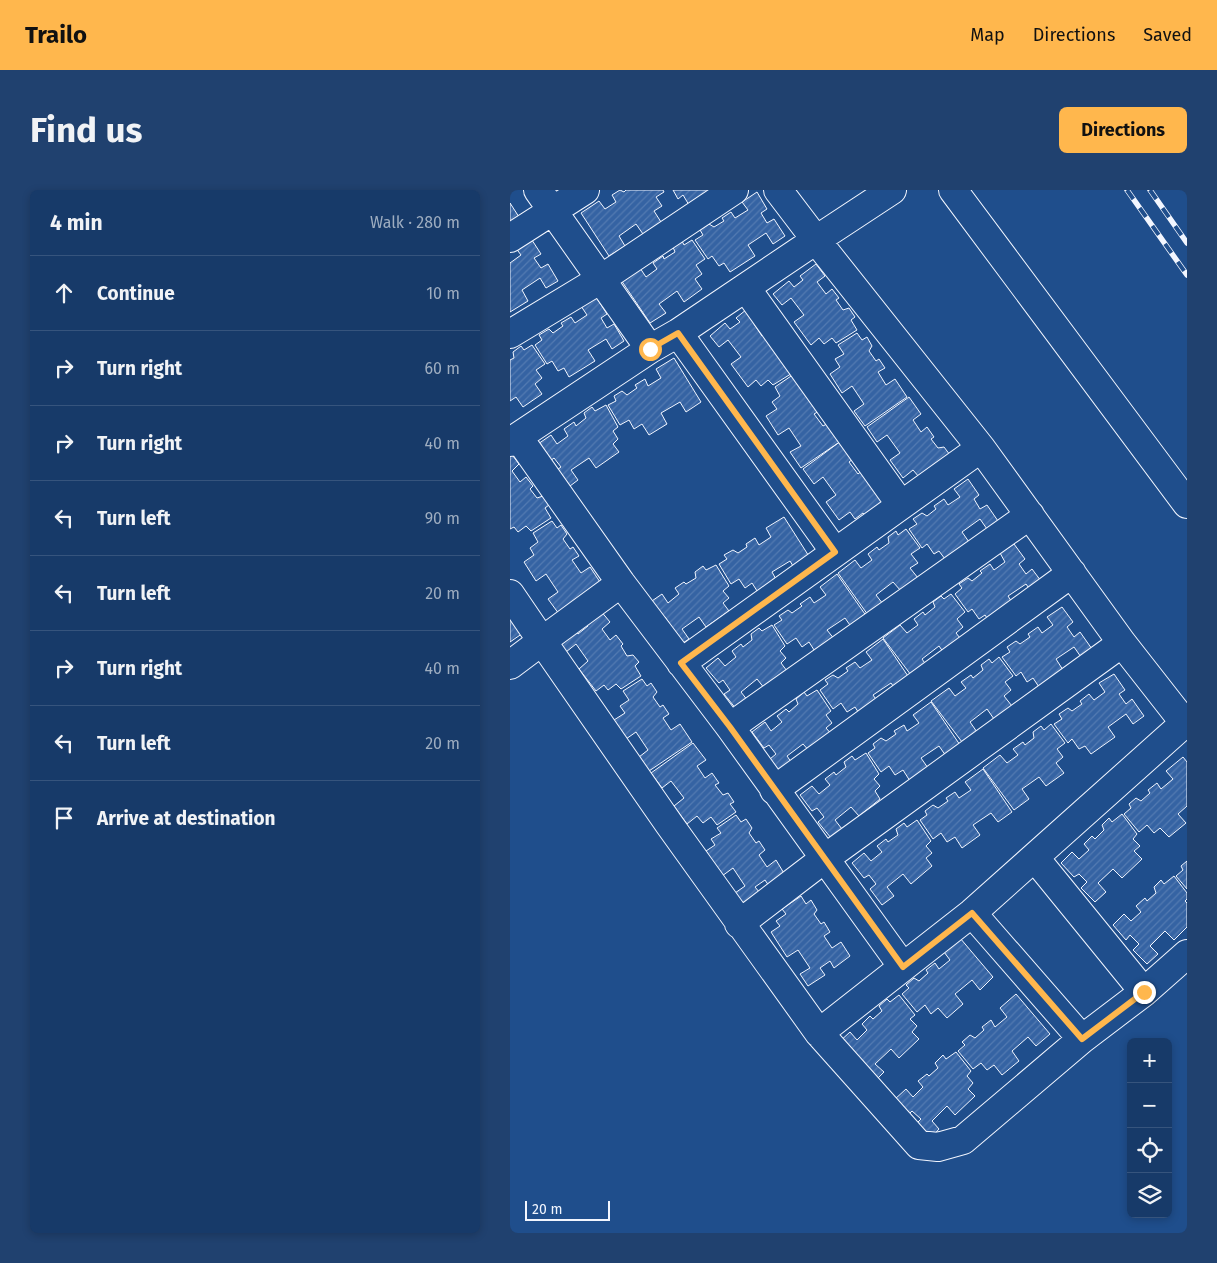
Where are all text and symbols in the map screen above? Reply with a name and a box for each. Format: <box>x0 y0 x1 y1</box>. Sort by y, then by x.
text: Trailo <box>25 21 87 49</box>
text: Map <box>970 24 1005 46</box>
text: Directions <box>1033 24 1115 46</box>
text: Saved <box>1143 24 1192 46</box>
button: Directions <box>1059 107 1187 153</box>
text: Find us <box>30 109 142 151</box>
text: 4 min <box>50 210 103 236</box>
text: Walk · 280 m <box>370 213 460 232</box>
icon: ahead <box>50 279 78 307</box>
text: Continue <box>97 282 175 305</box>
text: 10 m <box>426 284 460 303</box>
route start <box>639 338 662 361</box>
icon: right <box>50 354 78 382</box>
text: Turn right <box>97 357 182 380</box>
text: 60 m <box>425 359 460 378</box>
icon: right <box>50 429 78 457</box>
text: Turn right <box>97 432 182 455</box>
text: 40 m <box>425 434 460 453</box>
icon: left <box>50 504 78 532</box>
text: Turn left <box>97 507 171 530</box>
text: 90 m <box>425 509 460 528</box>
icon: left <box>50 579 78 607</box>
text: Turn left <box>97 582 171 605</box>
text: 20 m <box>425 584 460 603</box>
icon: right <box>50 654 78 682</box>
text: Turn right <box>97 657 182 680</box>
text: 40 m <box>425 659 460 678</box>
icon: left <box>50 729 78 757</box>
text: Turn left <box>97 732 171 755</box>
text: 20 m <box>425 734 460 753</box>
icon: arrive <box>50 804 78 832</box>
text: Arrive at destination <box>97 807 276 830</box>
route end <box>1133 981 1156 1004</box>
map controls <box>1127 1038 1172 1218</box>
button: + <box>1127 1038 1172 1083</box>
button: − <box>1127 1083 1172 1128</box>
button: locate <box>1127 1128 1172 1173</box>
button: layers <box>1127 1173 1172 1218</box>
scale bar <box>525 1198 610 1221</box>
text: 20 m <box>532 1201 562 1218</box>

